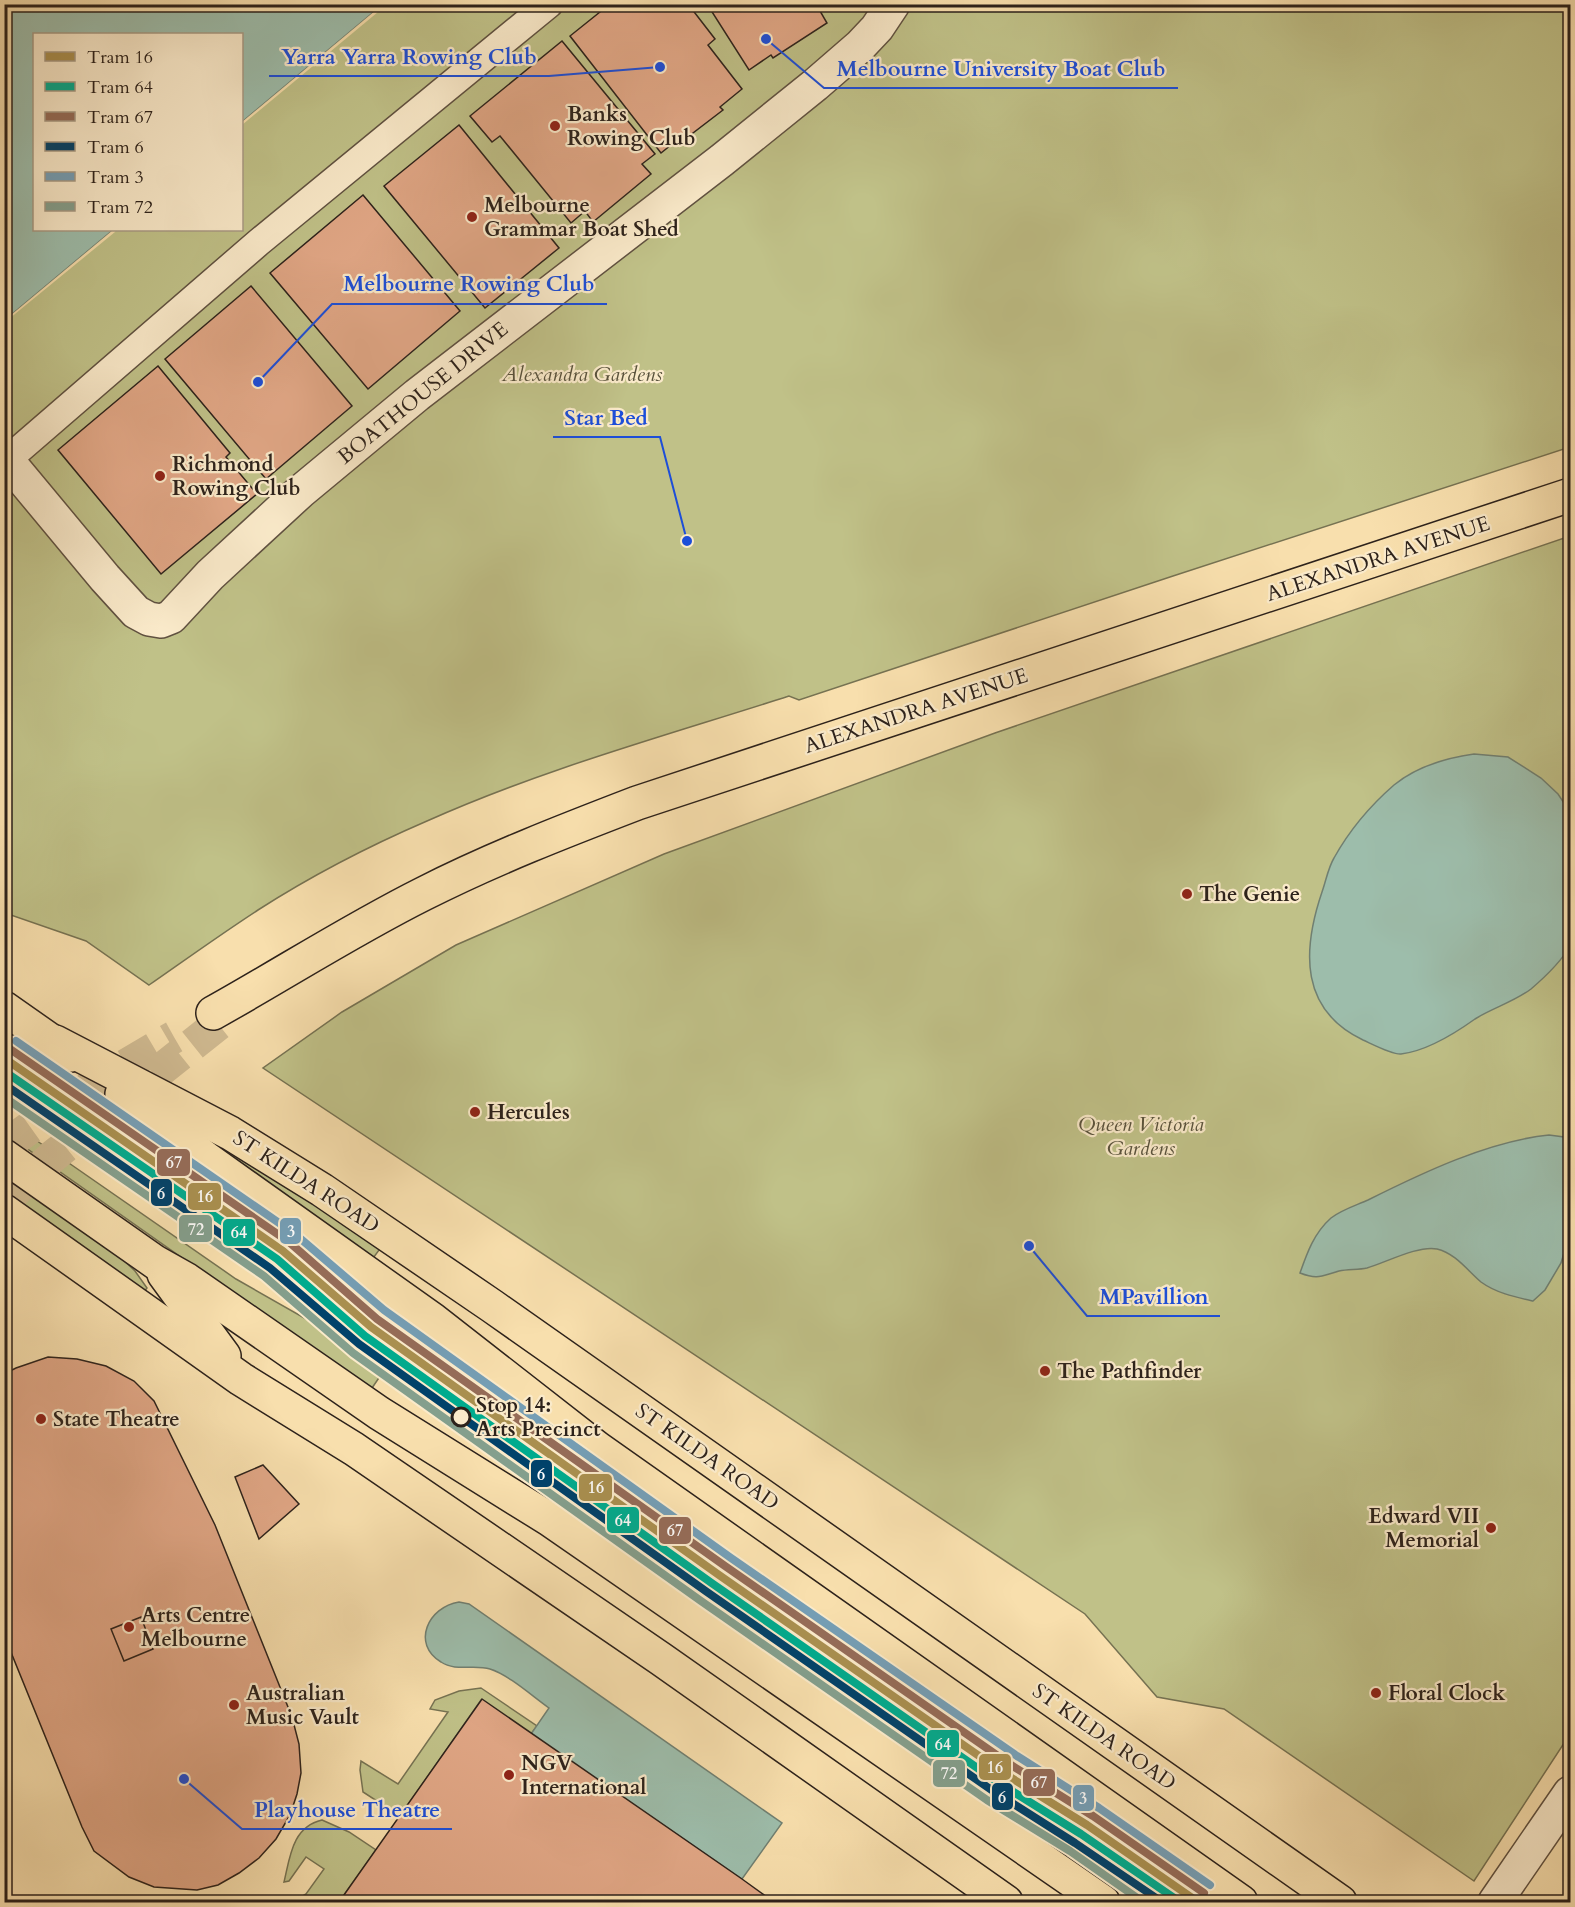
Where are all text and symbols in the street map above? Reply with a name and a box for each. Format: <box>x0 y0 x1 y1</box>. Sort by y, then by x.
legend <box>33 33 243 231</box>
callout: Yarra Yarra Rowing Club <box>269 36 549 76</box>
text: Yarra Yarra Rowing Club <box>281 42 537 72</box>
text: Tram 16 <box>87 45 153 70</box>
callout: Melbourne University Boat Club <box>824 48 1178 88</box>
text: Melbourne University Boat Club <box>836 54 1166 84</box>
text: Tram 64 <box>87 75 153 100</box>
place label: Banks Rowing Club <box>567 100 696 153</box>
text: Tram 67 <box>87 105 153 130</box>
marker: Banks Rowing Club <box>548 119 562 133</box>
text: Tram 6 <box>87 135 144 160</box>
text: Tram 3 <box>87 165 144 190</box>
place label: Melbourne Grammar Boat Shed <box>484 191 679 244</box>
text: Tram 72 <box>87 195 153 220</box>
marker: Melbourne Grammar Boat Shed <box>465 210 479 224</box>
callout: Melbourne Rowing Club <box>332 264 607 304</box>
text: Melbourne Rowing Club <box>343 269 595 299</box>
street label: BOATHOUSE DRIVE <box>332 315 514 471</box>
park label: Alexandra Gardens <box>501 360 662 389</box>
callout: Star Bed <box>553 397 660 437</box>
text: Star Bed <box>564 403 648 433</box>
place label: Richmond Rowing Club <box>172 450 301 503</box>
marker: Richmond Rowing Club <box>153 469 167 483</box>
street label: ALEXANDRA AVENUE <box>1262 509 1494 609</box>
street label: ALEXANDRA AVENUE <box>800 661 1032 761</box>
place label: The Genie <box>1199 880 1300 909</box>
marker: The Genie <box>1180 887 1194 901</box>
place label: Hercules <box>487 1098 570 1127</box>
marker: Hercules <box>468 1105 482 1119</box>
park label: Queen Victoria Gardens <box>1078 1110 1204 1163</box>
street label: ST KILDA ROAD <box>227 1124 385 1240</box>
line badge: 67 <box>156 1148 191 1177</box>
text: 67 <box>166 1152 182 1174</box>
line badge: 6 <box>150 1178 173 1207</box>
line badge: 16 <box>187 1182 222 1211</box>
text: 6 <box>157 1183 165 1205</box>
text: 16 <box>197 1186 213 1208</box>
line badge: 72 <box>178 1214 213 1243</box>
line badge: 3 <box>279 1217 302 1245</box>
line badge: 64 <box>222 1218 256 1247</box>
text: 72 <box>188 1219 204 1241</box>
text: 3 <box>287 1221 295 1243</box>
text: 64 <box>231 1222 247 1244</box>
callout: MPavillion <box>1087 1276 1220 1316</box>
text: MPavillion <box>1099 1282 1209 1312</box>
place label: The Pathfinder <box>1057 1357 1202 1386</box>
marker: The Pathfinder <box>1038 1364 1052 1378</box>
place label: Stop 14: Arts Precinct <box>476 1391 601 1444</box>
street label: ST KILDA ROAD <box>629 1397 785 1517</box>
place label: State Theatre <box>53 1405 180 1434</box>
marker: Stop 14: Arts Precinct <box>451 1407 471 1427</box>
marker: State Theatre <box>34 1412 48 1426</box>
line badge: 6 <box>530 1459 553 1488</box>
text: 6 <box>537 1464 545 1486</box>
line badge: 16 <box>578 1473 613 1502</box>
text: 16 <box>588 1477 604 1499</box>
place label: Edward VII Memorial <box>1368 1502 1479 1555</box>
line badge: 64 <box>606 1506 640 1534</box>
text: 64 <box>615 1510 631 1532</box>
line badge: 67 <box>658 1516 692 1545</box>
text: 67 <box>667 1520 683 1542</box>
marker: Edward VII Memorial <box>1484 1521 1498 1535</box>
place label: Arts Centre Melbourne <box>141 1601 250 1654</box>
marker: Arts Centre Melbourne <box>122 1620 136 1634</box>
street label: ST KILDA ROAD <box>1026 1677 1182 1797</box>
place label: Australian Music Vault <box>246 1679 360 1732</box>
place label: Floral Clock <box>1388 1679 1505 1708</box>
marker: Floral Clock <box>1369 1686 1383 1700</box>
marker: Australian Music Vault <box>227 1698 241 1712</box>
line badge: 64 <box>926 1729 960 1758</box>
text: 64 <box>935 1734 951 1756</box>
place label: NGV International <box>521 1749 646 1802</box>
line badge: 16 <box>978 1753 1012 1781</box>
text: 16 <box>987 1757 1003 1779</box>
line badge: 72 <box>932 1759 966 1788</box>
text: 72 <box>941 1763 957 1785</box>
marker: NGV International <box>502 1768 516 1782</box>
line badge: 67 <box>1022 1768 1056 1797</box>
text: 67 <box>1031 1772 1047 1794</box>
line badge: 6 <box>991 1782 1014 1811</box>
line badge: 3 <box>1072 1784 1095 1812</box>
text: 6 <box>998 1787 1006 1809</box>
text: 3 <box>1079 1788 1087 1810</box>
callout: Playhouse Theatre <box>242 1789 452 1829</box>
text: Playhouse Theatre <box>254 1795 440 1825</box>

